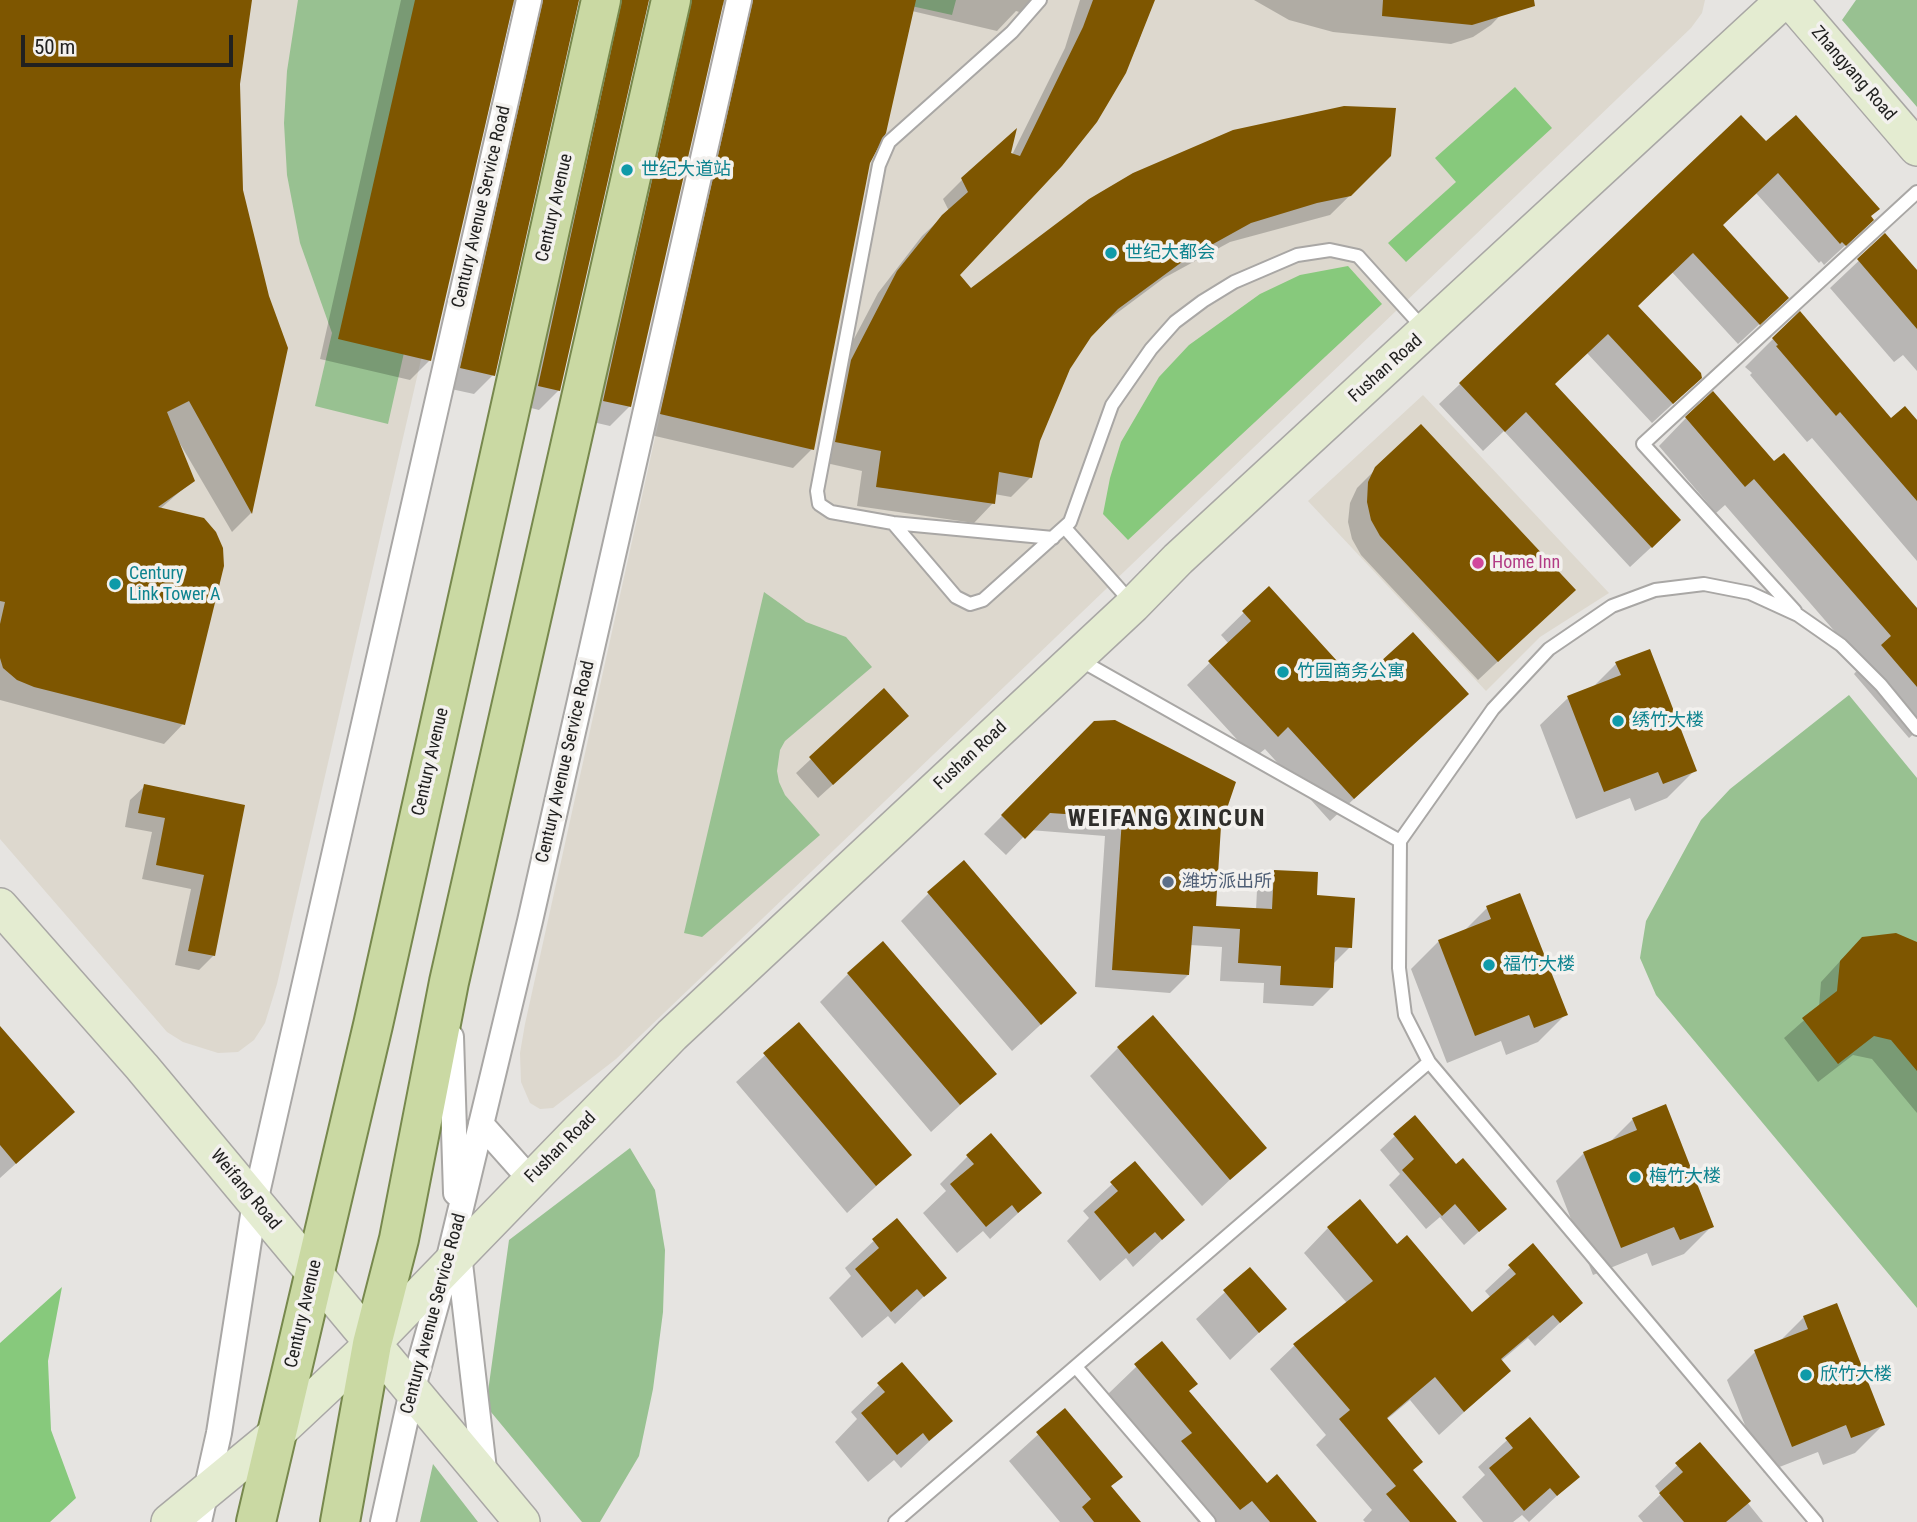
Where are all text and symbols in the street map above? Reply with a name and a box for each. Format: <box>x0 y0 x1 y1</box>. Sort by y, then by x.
scale bar <box>24 21 236 65</box>
street label: Zhangyang Road <box>1806 22 1900 126</box>
text: 50 m <box>34 35 75 59</box>
street label: Century Avenue Service Road <box>448 104 516 310</box>
street label: Century Avenue <box>532 152 578 264</box>
place label: 世纪大道站 <box>641 159 731 181</box>
marker: 世纪大道站 <box>619 162 635 178</box>
place label: 世纪大都会 <box>1125 242 1215 264</box>
marker: 世纪大都会 <box>1103 245 1119 261</box>
street label: Fushan Road <box>1345 330 1427 408</box>
place label: Home Inn <box>1492 552 1560 574</box>
marker: Home Inn <box>1470 555 1486 571</box>
place label: Century Link Tower A <box>129 563 220 606</box>
marker: Century Link Tower A <box>107 576 123 592</box>
street label: Century Avenue Service Road <box>532 659 600 865</box>
place label: 竹园商务公寓 <box>1297 661 1405 683</box>
marker: 竹园商务公寓 <box>1275 664 1291 680</box>
street label: Century Avenue <box>408 706 454 818</box>
place label: 绣竹大楼 <box>1632 710 1704 732</box>
marker: 绣竹大楼 <box>1610 713 1626 729</box>
street label: Fushan Road <box>930 717 1012 795</box>
district label: WEIFANG XINCUN <box>1069 806 1265 834</box>
place label: 潍坊派出所 <box>1182 871 1272 893</box>
marker: 潍坊派出所 <box>1160 874 1176 890</box>
place label: 福竹大楼 <box>1503 954 1575 976</box>
marker: 福竹大楼 <box>1481 957 1497 973</box>
street label: Fushan Road <box>521 1108 601 1188</box>
street label: Weifang Road <box>205 1145 285 1235</box>
place label: 梅竹大楼 <box>1649 1166 1721 1188</box>
marker: 梅竹大楼 <box>1627 1169 1643 1185</box>
street label: Century Avenue Service Road <box>397 1211 471 1417</box>
street label: Century Avenue <box>281 1258 327 1370</box>
place label: 欣竹大楼 <box>1820 1364 1892 1386</box>
marker: 欣竹大楼 <box>1798 1367 1814 1383</box>

